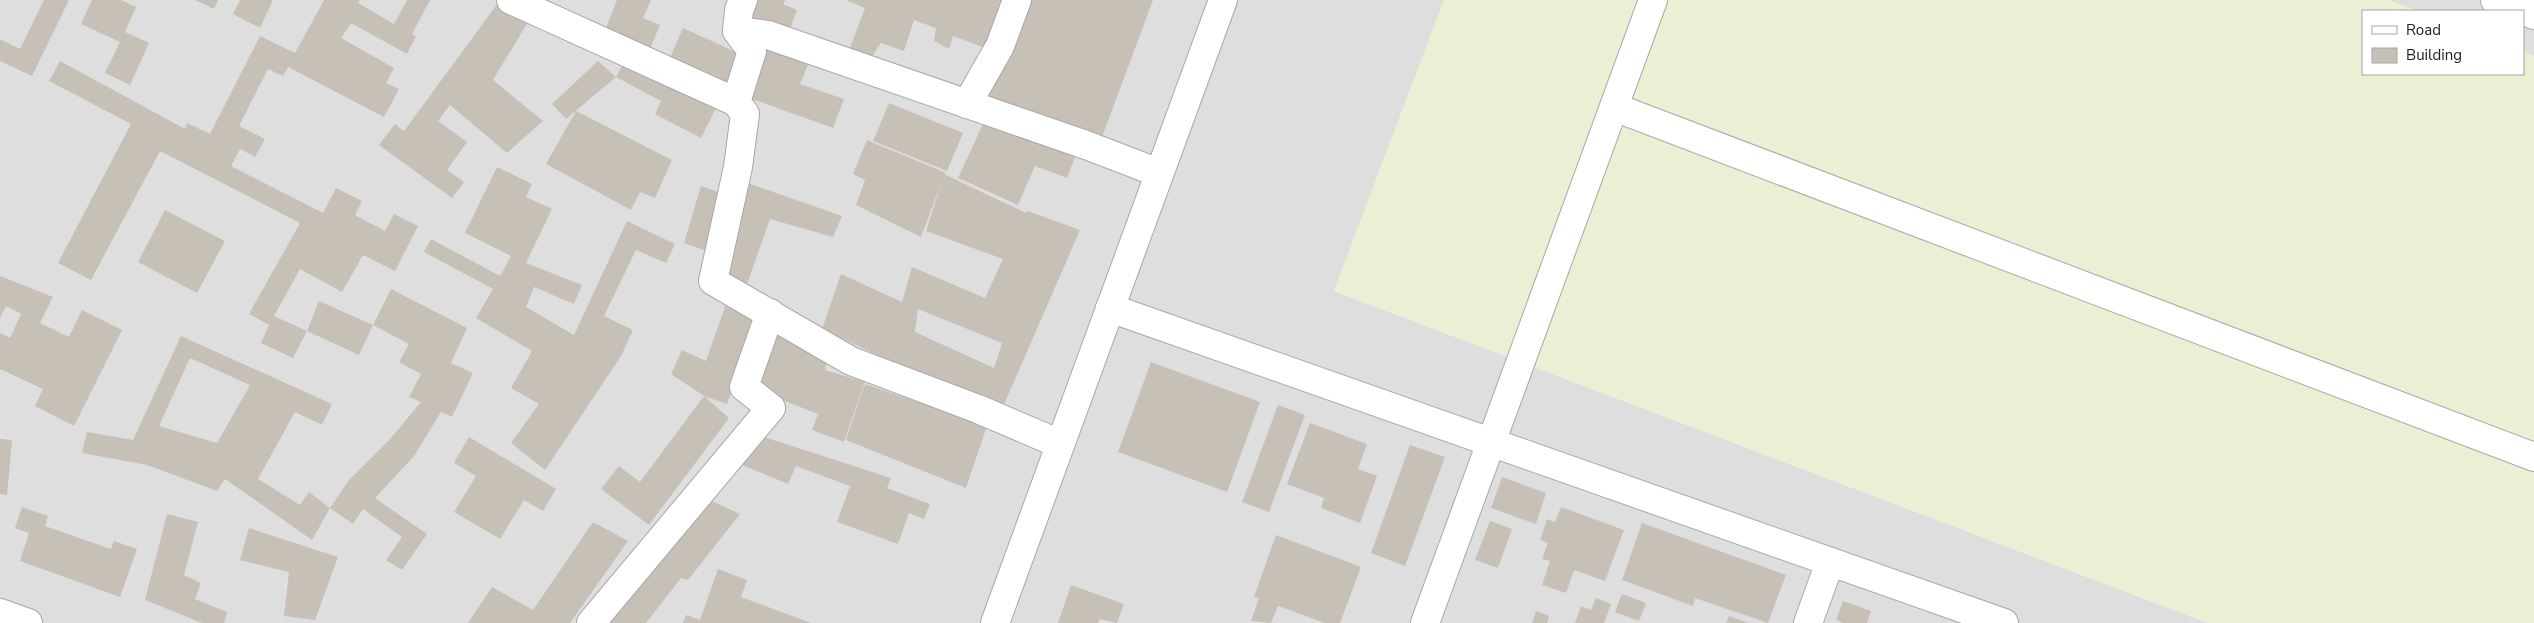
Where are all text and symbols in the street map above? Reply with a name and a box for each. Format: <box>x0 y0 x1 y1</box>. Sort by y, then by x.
legend <box>2362 10 2524 75</box>
text: Road <box>2406 20 2441 40</box>
text: Building <box>2406 45 2462 65</box>

